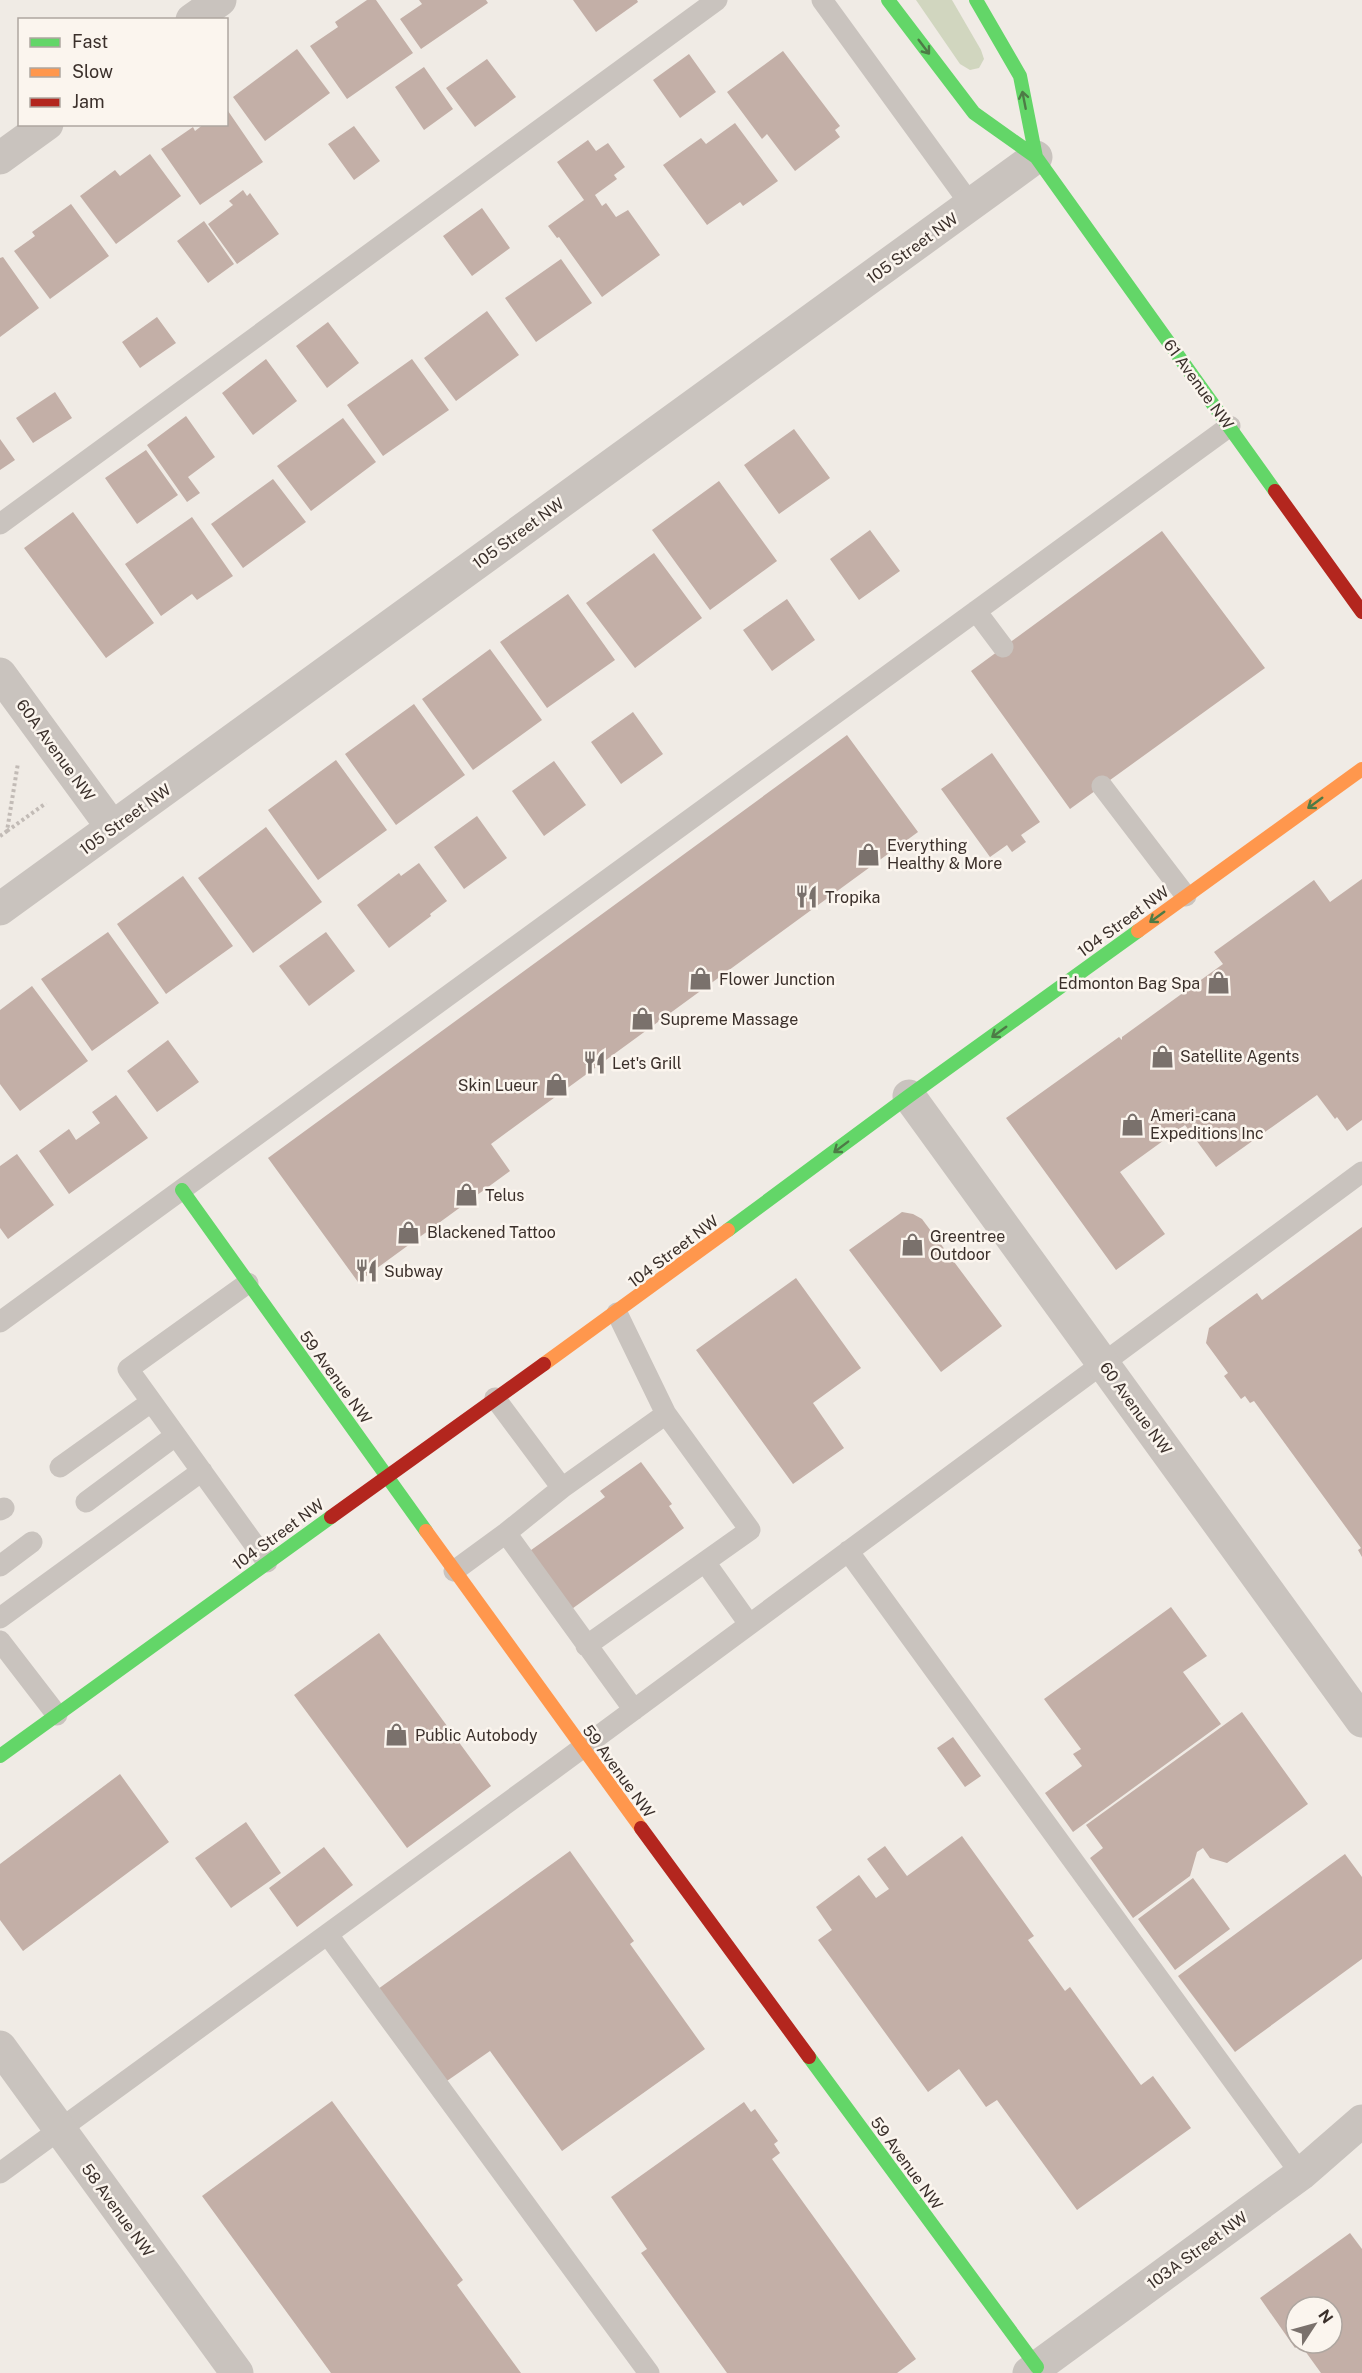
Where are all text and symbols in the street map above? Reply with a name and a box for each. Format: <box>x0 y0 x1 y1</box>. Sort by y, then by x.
legend <box>18 18 228 126</box>
text: Fast <box>72 31 108 52</box>
one-way arrow <box>917 38 930 54</box>
text: Slow <box>72 61 113 82</box>
text: Jam <box>72 91 105 112</box>
one-way arrow <box>1018 91 1030 110</box>
street label: 105 Street NW <box>863 209 962 288</box>
street label: 61 Avenue NW <box>1160 336 1238 433</box>
street label: 105 Street NW <box>469 494 568 573</box>
street label: 60A Avenue NW <box>12 696 99 805</box>
street label: 105 Street NW <box>76 780 175 859</box>
one-way arrow <box>1307 797 1323 809</box>
place label: Everything Healthy & More <box>887 836 1002 873</box>
shop icon: Everything Healthy & More <box>856 841 882 867</box>
street label: 104 Street NW <box>1074 882 1173 961</box>
restaurant icon: Tropika <box>794 884 820 910</box>
place label: Tropika <box>825 888 880 907</box>
one-way arrow <box>1149 911 1165 923</box>
shop icon: Flower Junction <box>688 966 714 992</box>
place label: Flower Junction <box>719 970 835 989</box>
shop icon: Edmonton Bag Spa <box>1205 970 1231 996</box>
place label: Edmonton Bag Spa <box>1058 974 1200 993</box>
shop icon: Supreme Massage <box>629 1006 655 1032</box>
place label: Supreme Massage <box>660 1010 798 1029</box>
one-way arrow <box>991 1026 1007 1038</box>
shop icon: Satellite Agents <box>1149 1043 1175 1069</box>
place label: Satellite Agents <box>1180 1047 1299 1066</box>
restaurant icon: Let's Grill <box>581 1050 607 1076</box>
place label: Let's Grill <box>612 1054 682 1073</box>
shop icon: Skin Lueur <box>543 1072 569 1098</box>
place label: Skin Lueur <box>458 1076 538 1095</box>
place label: Ameri-cana Expeditions Inc <box>1150 1106 1264 1143</box>
shop icon: Ameri-cana Expeditions Inc <box>1119 1111 1145 1137</box>
one-way arrow <box>834 1141 850 1153</box>
shop icon: Telus <box>454 1182 480 1208</box>
place label: Telus <box>485 1186 524 1205</box>
street label: 104 Street NW <box>624 1211 722 1292</box>
shop icon: Blackened Tattoo <box>396 1219 422 1245</box>
place label: Blackened Tattoo <box>427 1223 556 1242</box>
place label: Greentree Outdoor <box>930 1227 1005 1264</box>
shop icon: Greentree Outdoor <box>899 1232 925 1258</box>
restaurant icon: Subway <box>353 1258 379 1284</box>
place label: Subway <box>384 1262 443 1281</box>
street label: 59 Avenue NW <box>296 1327 376 1427</box>
street label: 60 Avenue NW <box>1096 1358 1175 1458</box>
street label: 104 Street NW <box>229 1495 328 1574</box>
street label: 59 Avenue NW <box>579 1721 659 1821</box>
shop icon: Public Autobody <box>384 1722 410 1748</box>
place label: Public Autobody <box>415 1726 538 1745</box>
street label: 59 Avenue NW <box>867 2113 947 2213</box>
street label: 58 Avenue NW <box>77 2160 158 2261</box>
street label: 103A Street NW <box>1143 2208 1251 2293</box>
north arrow <box>1284 2295 1344 2355</box>
text: N <box>1314 2306 1337 2327</box>

